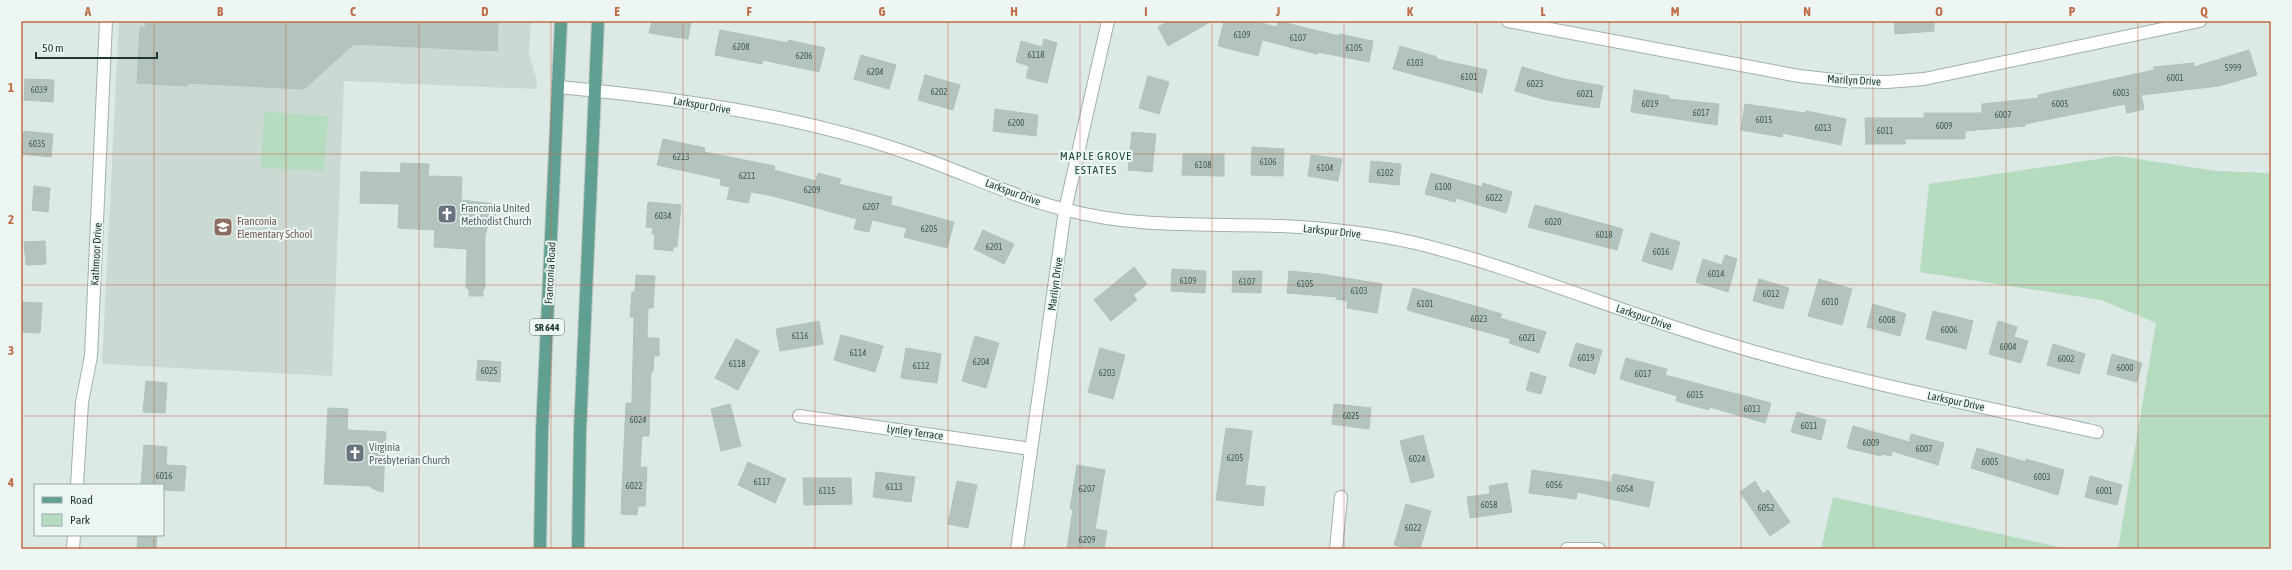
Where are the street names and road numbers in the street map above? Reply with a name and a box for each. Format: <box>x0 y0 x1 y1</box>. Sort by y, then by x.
street label: Marilyn Drive <box>1827 73 1881 87</box>
street label: Larkspur Drive <box>672 94 732 116</box>
street label: Larkspur Drive <box>984 176 1042 208</box>
street label: Kathmoor Drive <box>88 222 104 286</box>
street label: Larkspur Drive <box>1303 222 1361 240</box>
street label: Franconia Road <box>542 242 558 304</box>
street label: Marilyn Drive <box>1045 257 1065 311</box>
street label: Larkspur Drive <box>1615 302 1673 332</box>
road number: SR 644 <box>530 319 564 335</box>
street label: Larkspur Drive <box>1926 389 1986 413</box>
street label: Lynley Terrace <box>886 422 944 442</box>

